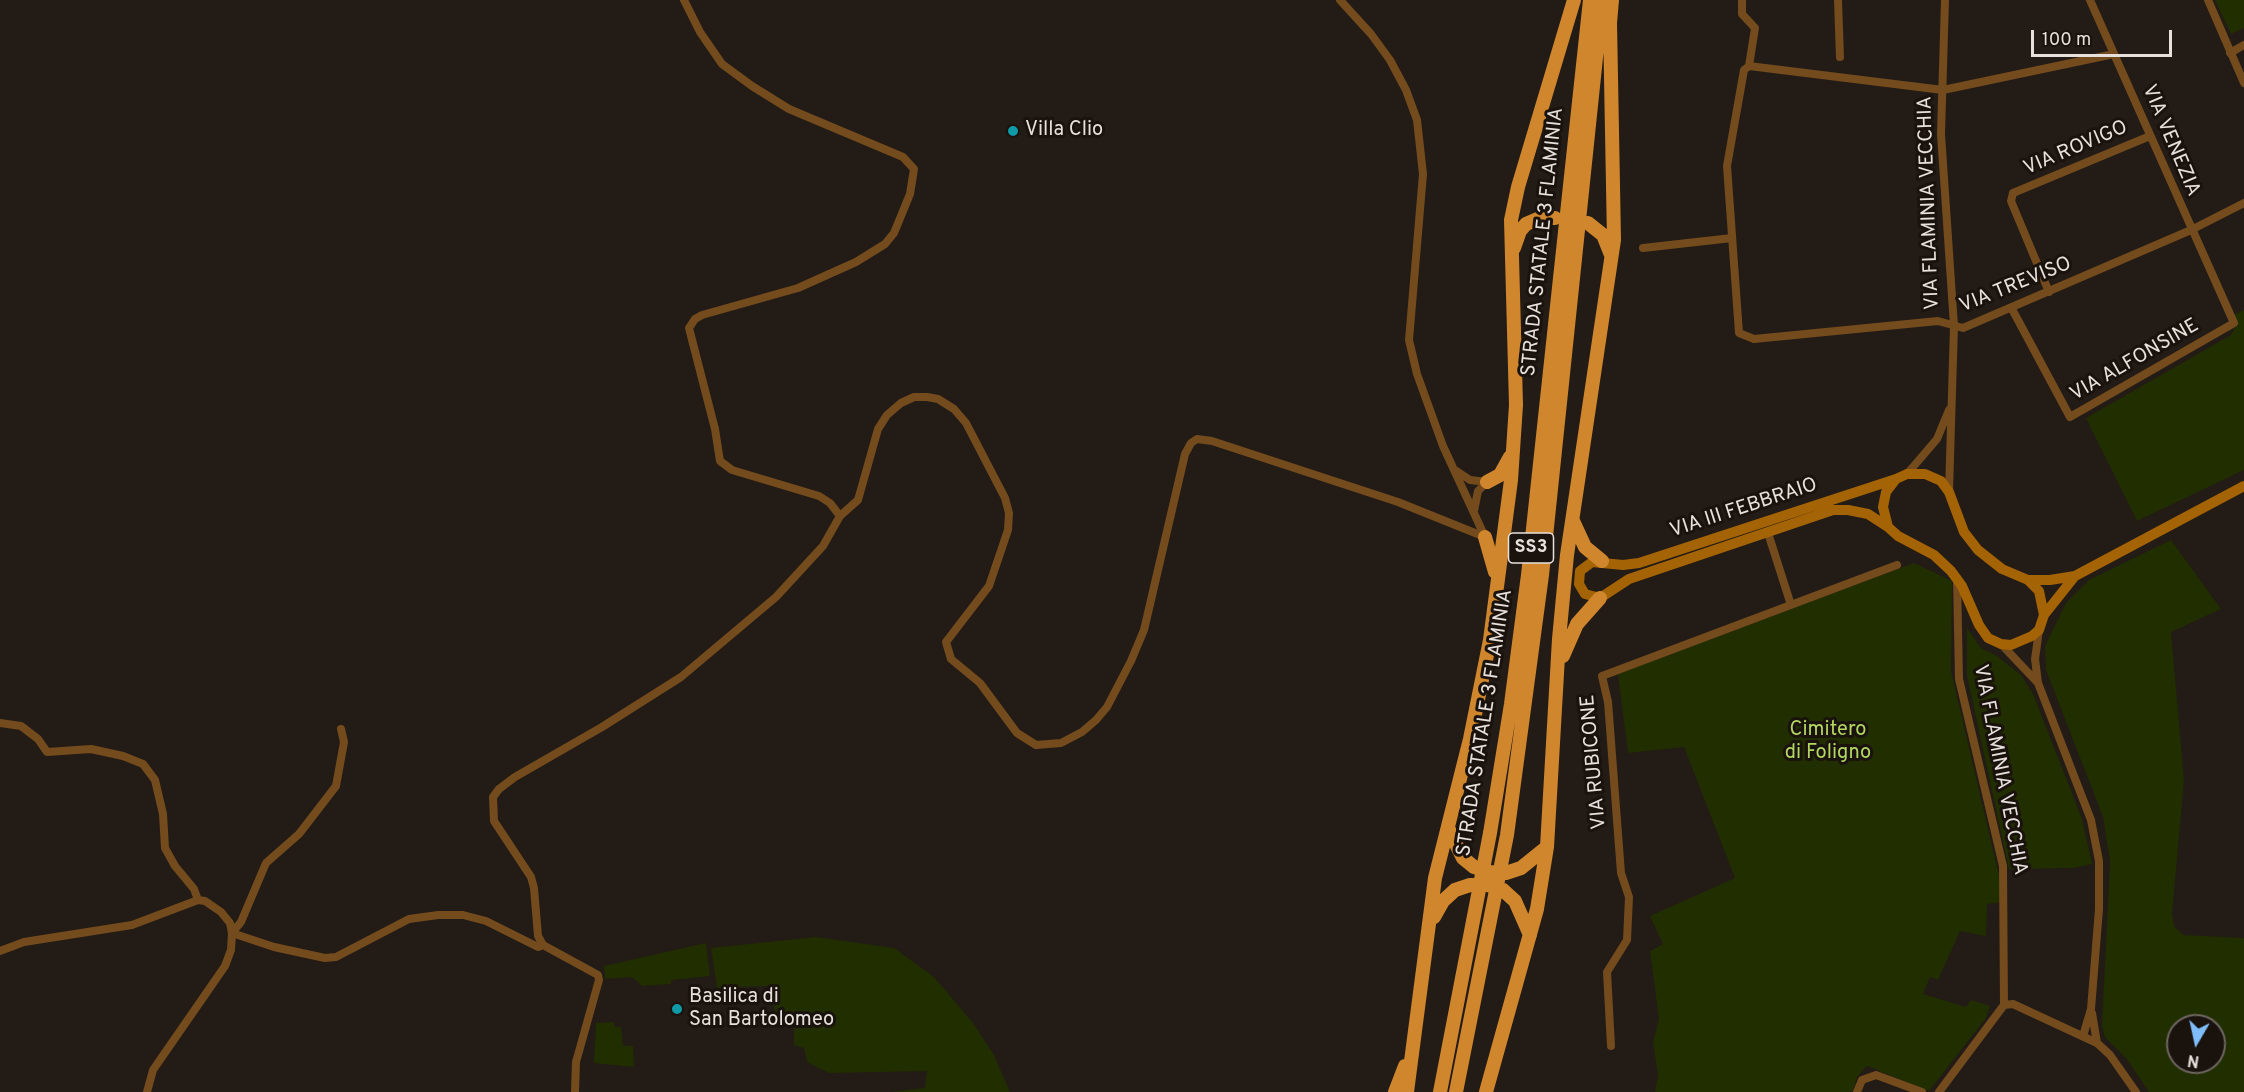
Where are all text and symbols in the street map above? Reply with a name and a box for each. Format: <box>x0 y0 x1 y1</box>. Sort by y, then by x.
scale bar <box>2034 18 2175 56</box>
text: 100 m <box>2042 29 2091 52</box>
street label: VIA VENEZIA <box>2136 82 2204 200</box>
street label: VIA FLAMINIA VECCHIA <box>1914 96 1946 310</box>
street label: STRADA STATALE 3 FLAMINIA <box>1518 106 1570 378</box>
street label: VIA ROVIGO <box>2020 116 2132 182</box>
place label: Villa Clio <box>1025 119 1103 143</box>
marker: Villa Clio <box>1006 124 1020 138</box>
street label: VIA TREVISO <box>1957 253 2075 319</box>
street label: VIA ALFONSINE <box>2066 314 2204 408</box>
street label: VIA III FEBBRAIO <box>1667 474 1821 544</box>
road number: SS3 <box>1508 533 1553 563</box>
street label: STRADA STATALE 3 FLAMINIA <box>1453 588 1519 858</box>
street label: VIA FLAMINIA VECCHIA <box>1967 663 2031 877</box>
street label: VIA RUBICONE <box>1577 694 1613 830</box>
park label: Cimitero di Foligno <box>1785 719 1871 766</box>
place label: Basilica di San Bartolomeo <box>689 986 834 1033</box>
marker: Basilica di San Bartolomeo <box>670 1002 684 1016</box>
north arrow <box>2166 1014 2226 1074</box>
text: N <box>2186 1049 2201 1071</box>

